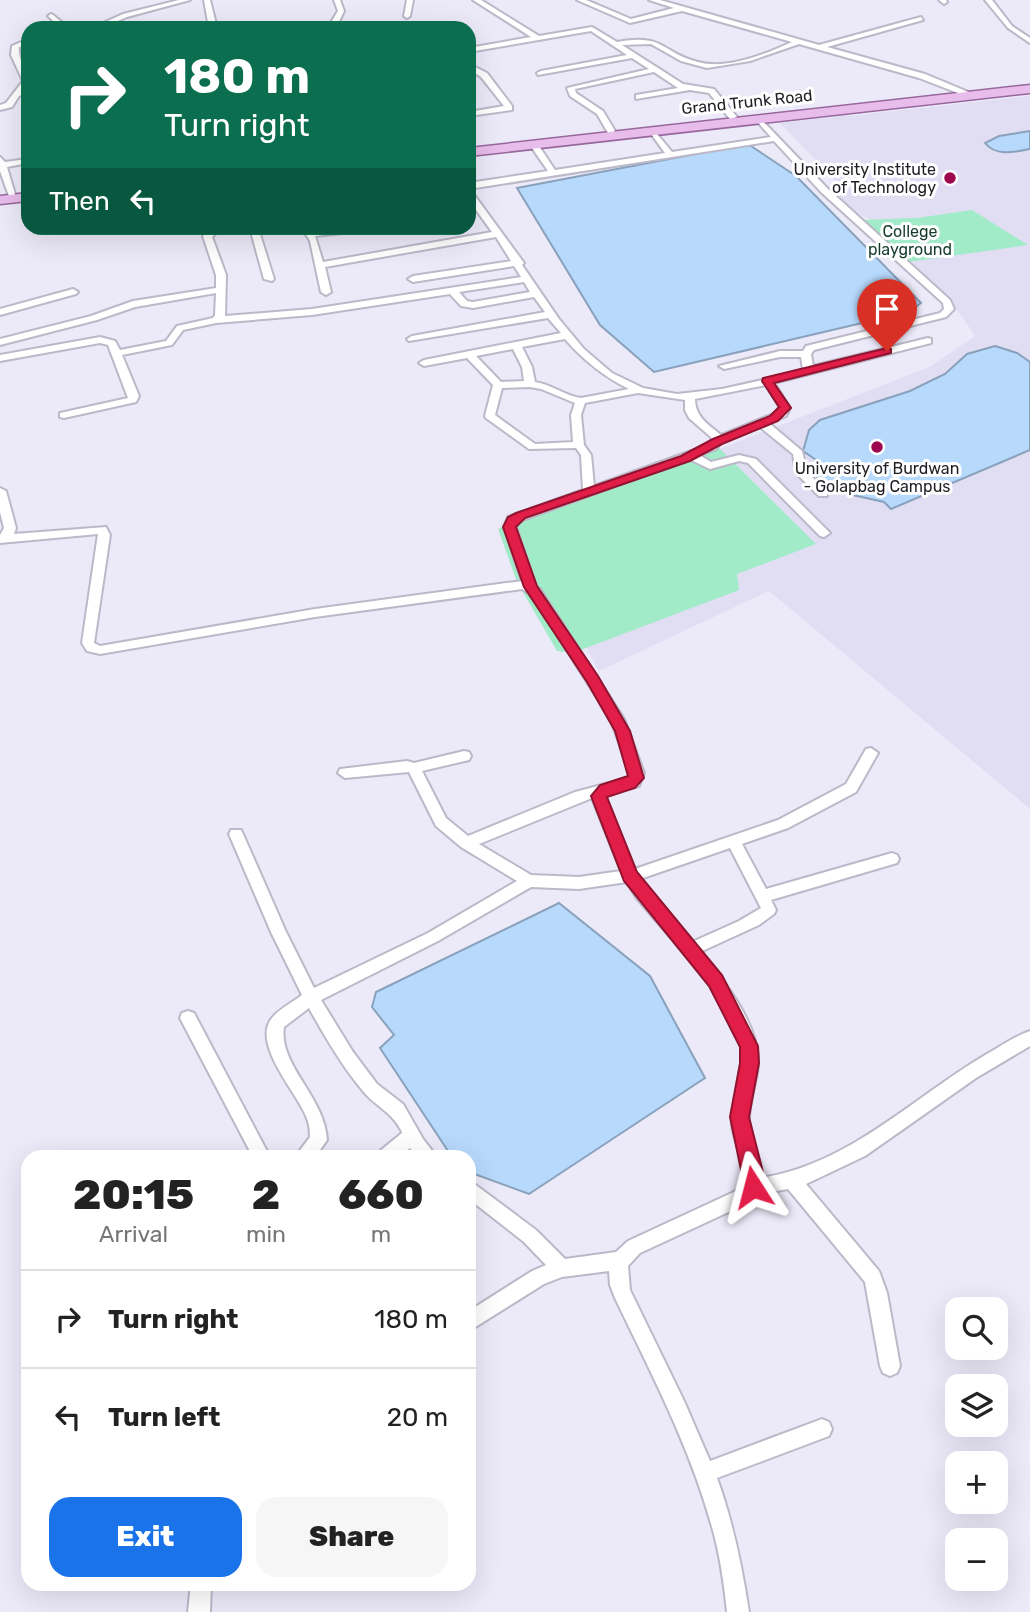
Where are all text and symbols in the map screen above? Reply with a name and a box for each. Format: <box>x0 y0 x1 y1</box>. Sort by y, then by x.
text: 180 m <box>164 47 310 105</box>
icon: right <box>49 49 140 140</box>
street label: Grand Trunk Road <box>681 86 813 118</box>
text: Turn right <box>164 106 309 144</box>
place label: University Institute of Technology <box>794 160 936 197</box>
marker: University Institute of Technology <box>942 170 958 186</box>
icon: left <box>124 182 162 220</box>
text: Then <box>49 186 110 217</box>
park label: College playground <box>868 222 952 259</box>
pin <box>857 279 917 351</box>
icon: arrive <box>868 290 906 328</box>
marker: University of Burdwan - Golapbag Campus <box>869 439 885 455</box>
place label: University of Burdwan - Golapbag Campus <box>795 459 959 496</box>
position arrow <box>716 1150 790 1224</box>
text: 20:15 <box>73 1170 194 1220</box>
text: 2 <box>252 1170 280 1220</box>
text: 660 <box>338 1170 424 1220</box>
text: Arrival <box>99 1220 168 1248</box>
text: min <box>246 1220 286 1248</box>
text: m <box>371 1220 391 1248</box>
map controls <box>945 1297 1008 1591</box>
button: search <box>945 1297 1008 1360</box>
icon: right <box>49 1300 87 1338</box>
text: Turn right <box>108 1304 238 1335</box>
text: 180 m <box>374 1304 448 1335</box>
button: layers <box>945 1374 1008 1437</box>
icon: left <box>49 1398 87 1436</box>
text: Turn left <box>108 1402 220 1433</box>
text: 20 m <box>387 1402 448 1433</box>
button: + <box>945 1451 1008 1514</box>
button: Exit <box>49 1497 242 1577</box>
button: Share <box>256 1497 448 1577</box>
button: − <box>945 1528 1008 1591</box>

